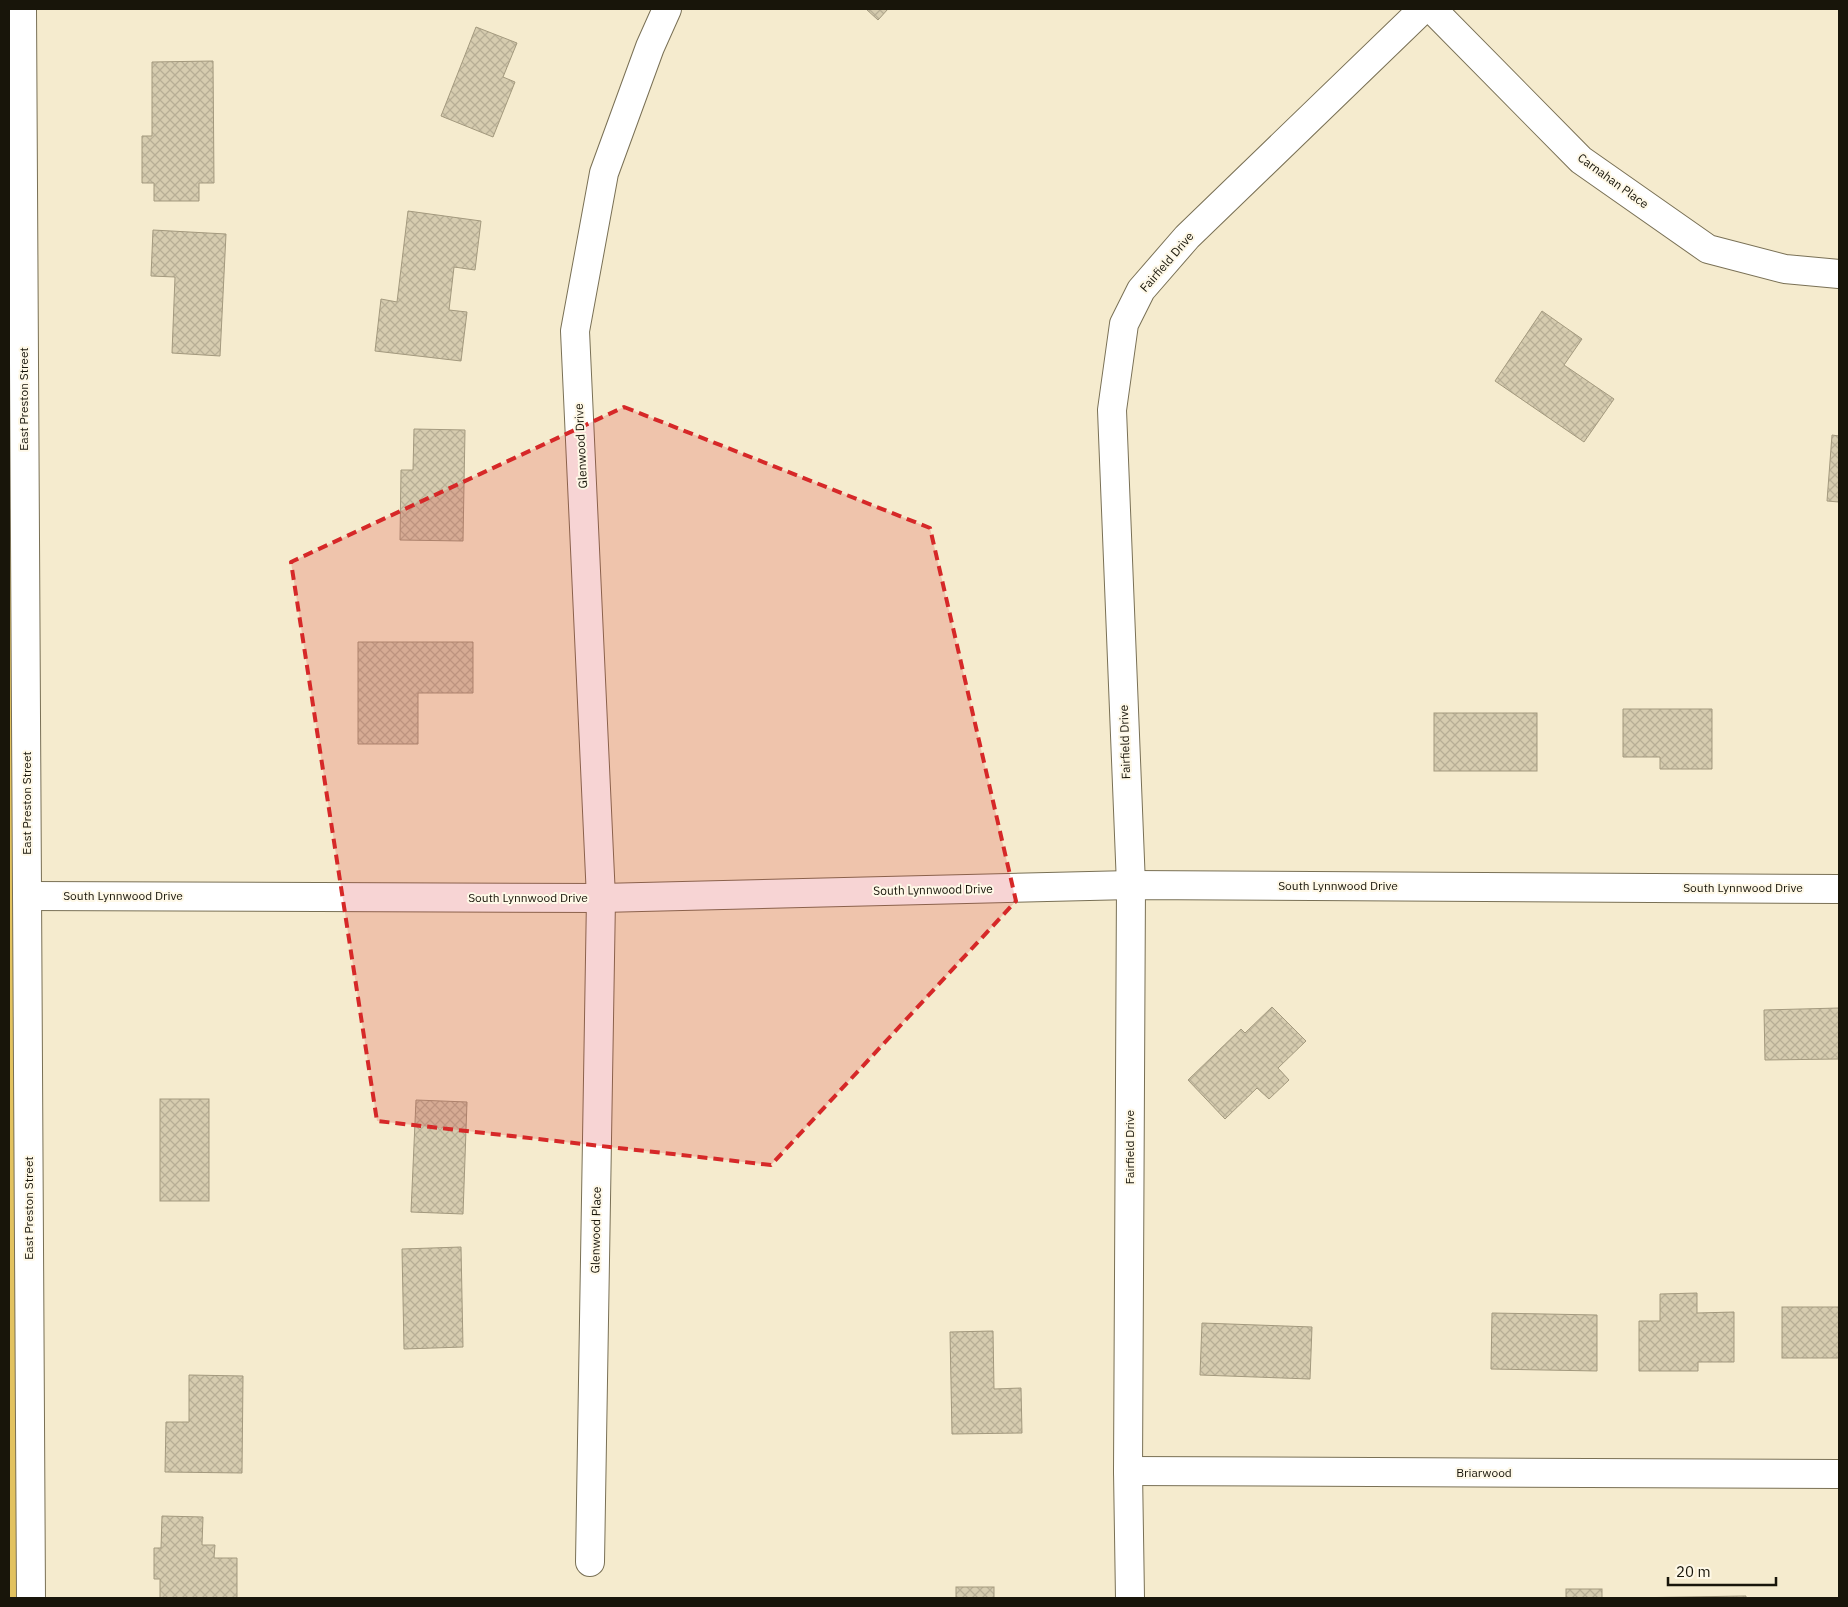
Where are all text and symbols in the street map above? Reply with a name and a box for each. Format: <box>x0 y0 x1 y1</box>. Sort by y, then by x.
street label: Carnahan Place <box>1575 150 1652 212</box>
street label: Fairfield Drive <box>1137 228 1197 295</box>
street label: East Preston Street <box>16 347 31 451</box>
street label: Glenwood Drive <box>571 403 590 489</box>
street label: Fairfield Drive <box>1116 704 1133 779</box>
street label: East Preston Street <box>19 751 34 855</box>
street label: South Lynnwood Drive <box>1278 878 1398 893</box>
street label: South Lynnwood Drive <box>1683 880 1803 895</box>
street label: South Lynnwood Drive <box>873 881 993 898</box>
street label: South Lynnwood Drive <box>63 888 183 903</box>
street label: South Lynnwood Drive <box>468 890 588 905</box>
street label: Fairfield Drive <box>1122 1109 1137 1184</box>
street label: East Preston Street <box>21 1156 36 1260</box>
street label: Glenwood Place <box>587 1186 604 1274</box>
street label: Briarwood <box>1456 1465 1512 1480</box>
scale bar <box>1668 1554 1776 1586</box>
text: 20 m <box>1676 1562 1711 1581</box>

